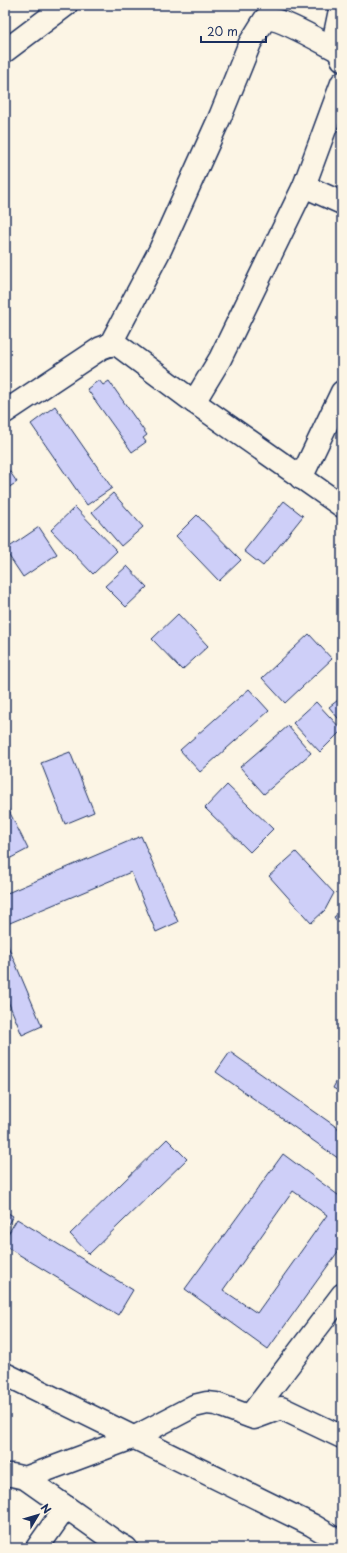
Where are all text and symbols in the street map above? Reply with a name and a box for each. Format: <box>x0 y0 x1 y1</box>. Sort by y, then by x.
scale bar <box>201 18 266 44</box>
text: 20 m <box>207 22 238 40</box>
north arrow <box>18 1495 58 1535</box>
text: N <box>37 1500 56 1517</box>

